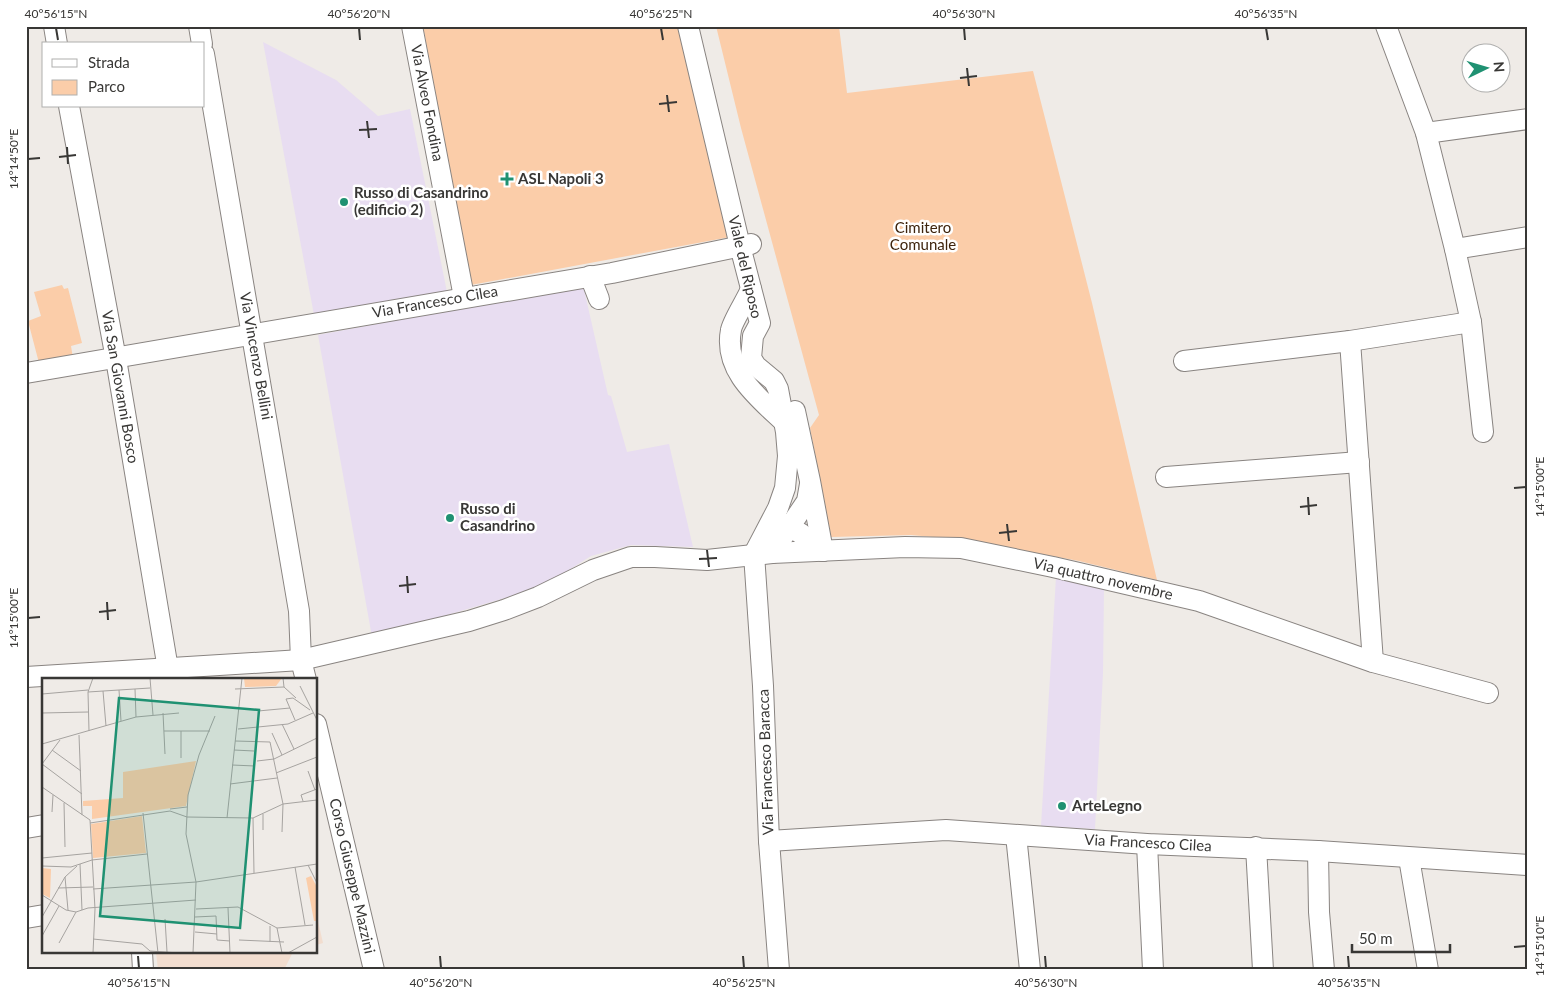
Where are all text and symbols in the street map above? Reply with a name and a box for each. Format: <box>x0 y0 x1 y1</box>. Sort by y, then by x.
text: 40°56'15"N <box>25 6 87 21</box>
text: 40°56'20"N <box>328 6 390 21</box>
text: 40°56'25"N <box>630 6 692 21</box>
text: 40°56'30"N <box>933 6 995 21</box>
text: 40°56'35"N <box>1235 6 1297 21</box>
legend <box>42 42 205 108</box>
north arrow <box>1462 42 1512 92</box>
street label: Via Alveo Fondina <box>408 43 448 163</box>
text: Strada <box>88 53 130 71</box>
text: N <box>1491 61 1508 73</box>
text: Parco <box>88 77 125 95</box>
text: 14°14'50"E <box>6 129 21 189</box>
place label: ASL Napoli 3 <box>517 169 604 187</box>
marker: ASL Napoli 3 <box>500 172 514 186</box>
place label: Russo di Casandrino (edificio 2) <box>354 183 489 218</box>
marker: Russo di Casandrino (edificio 2) <box>338 196 350 208</box>
street label: Viale del Riposo <box>725 214 767 320</box>
park label: Cimitero Comunale <box>890 218 956 253</box>
street label: Via Francesco Cilea <box>371 281 499 321</box>
street label: Via Vincenzo Bellini <box>237 291 277 421</box>
street label: Via San Giovanni Bosco <box>99 309 143 465</box>
text: 14°15'00"E <box>1532 457 1547 517</box>
place label: Russo di Casandrino <box>460 499 536 534</box>
marker: Russo di Casandrino <box>444 512 456 524</box>
street label: Via quattro novembre <box>1032 553 1175 603</box>
text: 14°15'00"E <box>6 588 21 648</box>
inset map <box>42 678 318 954</box>
street label: Via Francesco Baracca <box>753 689 777 835</box>
street label: Corso Giuseppe Mazzini <box>326 796 380 955</box>
place label: ArteLegno <box>1071 796 1142 814</box>
marker: ArteLegno <box>1056 800 1068 812</box>
street label: Via Francesco Cilea <box>1084 830 1212 854</box>
text: 14°15'10"E <box>1532 916 1547 976</box>
scale bar <box>1352 921 1449 953</box>
text: 50 m <box>1359 929 1393 947</box>
text: 40°56'15"N <box>108 975 170 990</box>
text: 40°56'20"N <box>410 975 472 990</box>
text: 40°56'25"N <box>713 975 775 990</box>
text: 40°56'30"N <box>1015 975 1077 990</box>
text: 40°56'35"N <box>1318 975 1380 990</box>

